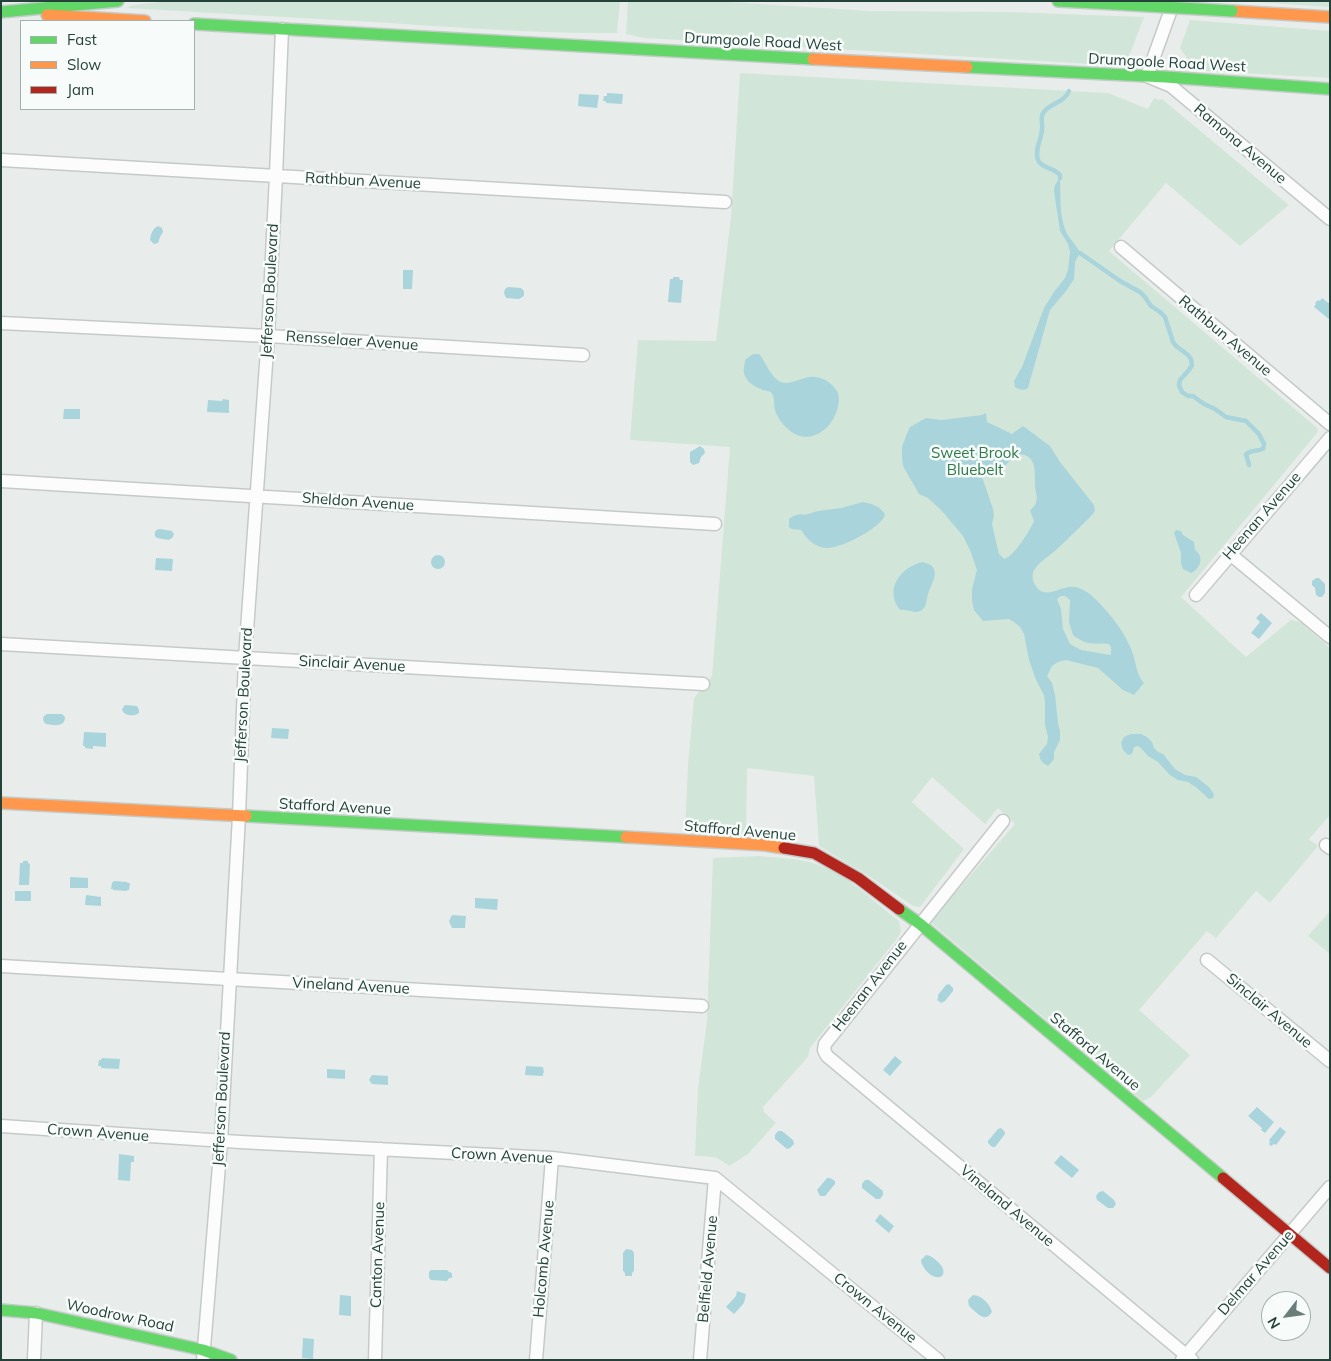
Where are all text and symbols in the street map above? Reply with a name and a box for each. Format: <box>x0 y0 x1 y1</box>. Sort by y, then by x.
legend <box>20 20 195 110</box>
street label: Drumgoole Road West <box>684 29 842 55</box>
text: Fast <box>67 30 97 49</box>
street label: Drumgoole Road West <box>1088 50 1246 76</box>
text: Slow <box>67 55 101 74</box>
text: Jam <box>67 80 94 99</box>
street label: Ramona Avenue <box>1190 100 1290 188</box>
street label: Rathbun Avenue <box>305 169 421 193</box>
street label: Jefferson Boulevard <box>257 223 283 359</box>
street label: Rathbun Avenue <box>1175 292 1275 380</box>
street label: Rensselaer Avenue <box>285 327 419 355</box>
park label: Sweet Brook Bluebelt <box>931 444 1019 479</box>
street label: Heenan Avenue <box>1219 468 1305 564</box>
street label: Sheldon Avenue <box>301 489 415 515</box>
street label: Jefferson Boulevard <box>231 627 257 763</box>
street label: Sinclair Avenue <box>298 652 406 676</box>
street label: Stafford Avenue <box>278 795 392 819</box>
street label: Stafford Avenue <box>683 817 797 845</box>
street label: Heenan Avenue <box>829 937 911 1035</box>
street label: Sinclair Avenue <box>1222 970 1316 1052</box>
street label: Vineland Avenue <box>292 974 410 998</box>
street label: Stafford Avenue <box>1046 1009 1144 1095</box>
street label: Jefferson Boulevard <box>209 1031 235 1167</box>
street label: Crown Avenue <box>46 1120 150 1146</box>
street label: Crown Avenue <box>451 1144 553 1168</box>
street label: Vineland Avenue <box>956 1161 1058 1251</box>
street label: Holcomb Avenue <box>530 1200 558 1318</box>
street label: Canton Avenue <box>367 1201 389 1309</box>
street label: Belfield Avenue <box>694 1215 722 1323</box>
street label: Delmar Avenue <box>1214 1227 1298 1319</box>
street label: Crown Avenue <box>830 1269 920 1347</box>
north arrow <box>1261 1291 1311 1341</box>
street label: Woodrow Road <box>65 1296 175 1336</box>
text: N <box>1263 1314 1284 1332</box>

